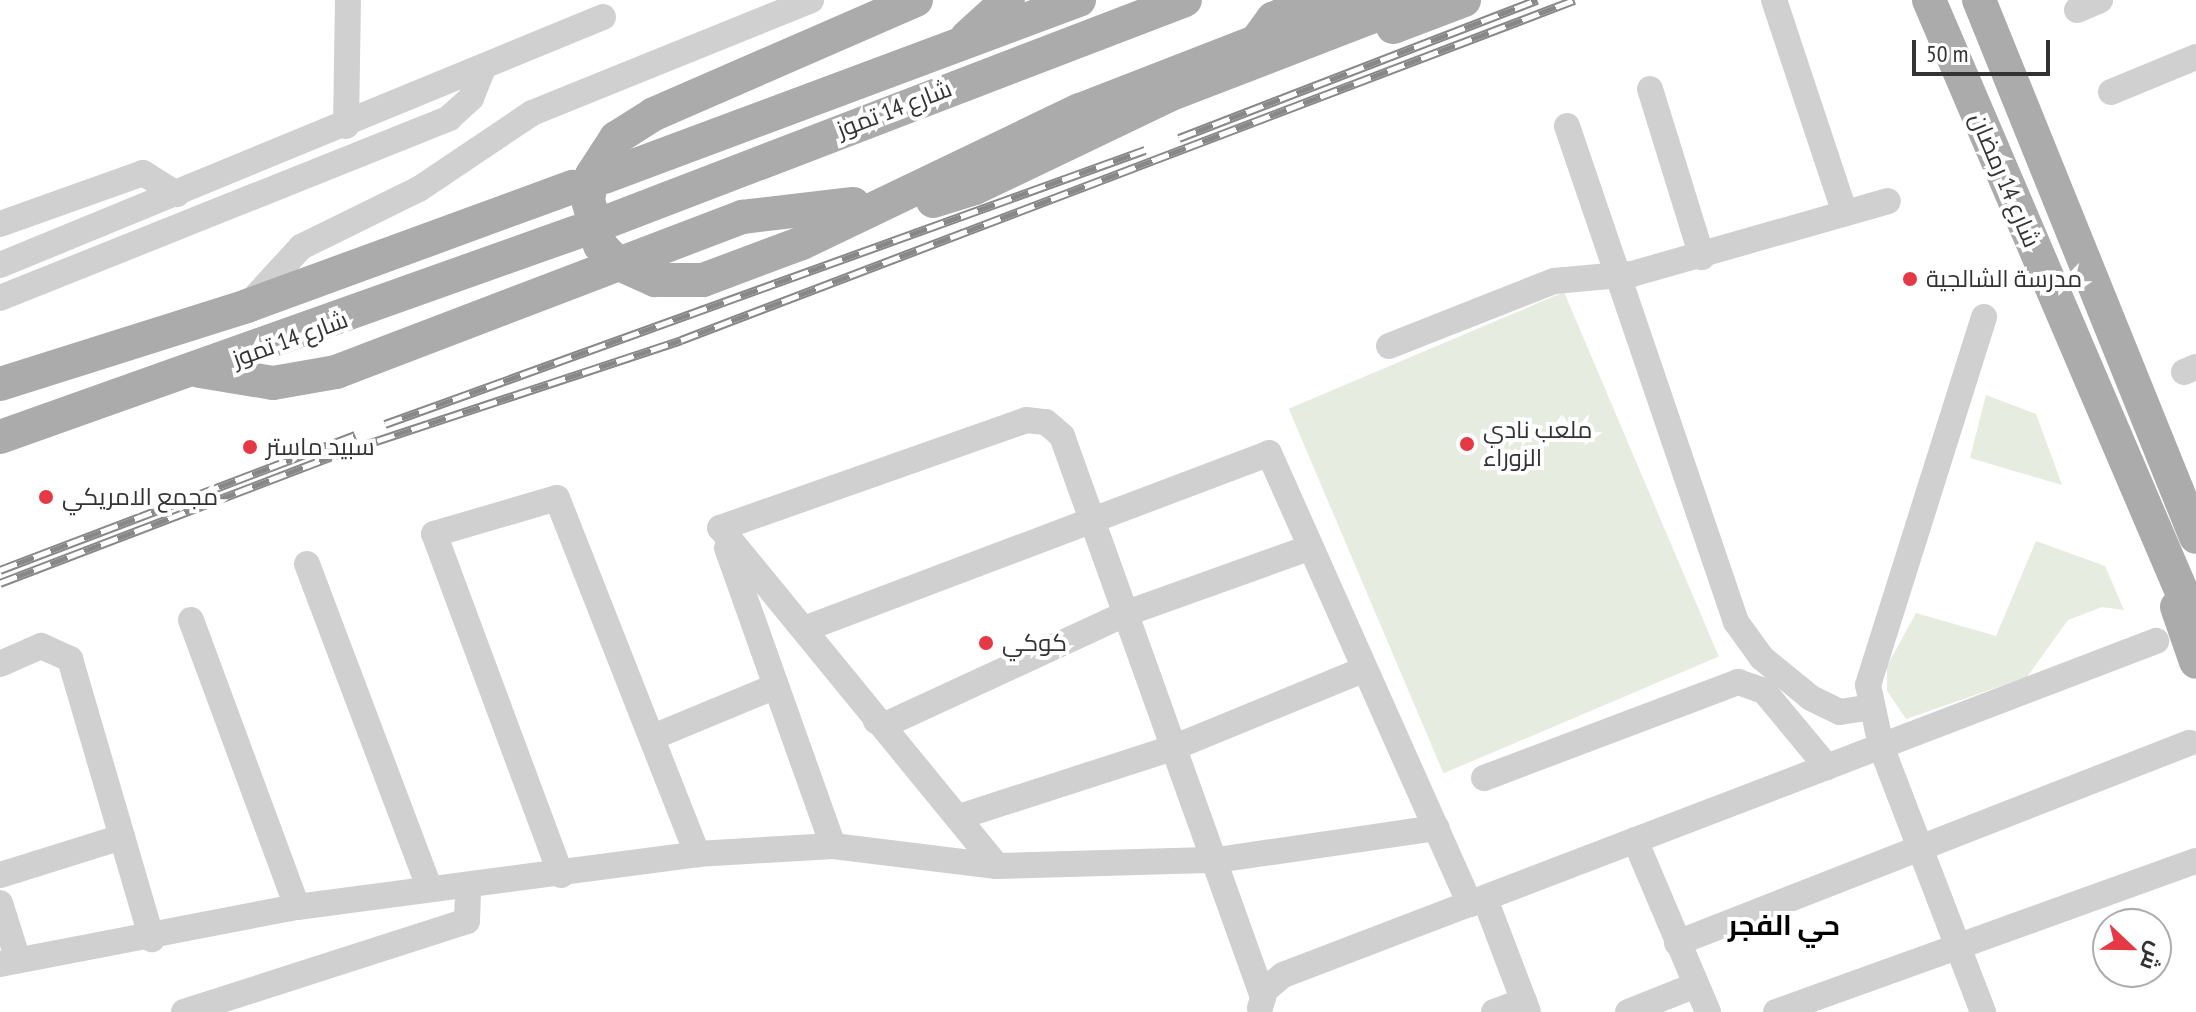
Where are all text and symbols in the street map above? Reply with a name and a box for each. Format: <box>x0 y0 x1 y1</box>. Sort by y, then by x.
scale bar <box>1916 24 2054 74</box>
text: 50 m <box>1926 38 1968 69</box>
street label: شارع 14 تموز <box>832 74 956 144</box>
street label: شارع 14 رمضان <box>1964 108 2046 252</box>
place label: مدرسة الشالجية <box>1926 265 2082 293</box>
marker: مدرسة الشالجية <box>1901 270 1919 288</box>
street label: شارع 14 تموز <box>228 305 352 373</box>
place label: ملعب نادي الزوراء <box>1483 416 1592 472</box>
place label: سبيد ماستر <box>266 433 374 461</box>
marker: ملعب نادي الزوراء <box>1458 435 1476 453</box>
marker: سبيد ماستر <box>241 438 259 456</box>
place label: مجمع الامريكي <box>62 483 218 511</box>
marker: مجمع الامريكي <box>37 488 55 506</box>
place label: كوكي <box>1002 629 1067 657</box>
marker: كوكي <box>977 634 995 652</box>
district label: حي الفجر <box>1728 908 1840 942</box>
north arrow <box>2092 908 2172 988</box>
text: ش <box>2134 938 2171 975</box>

